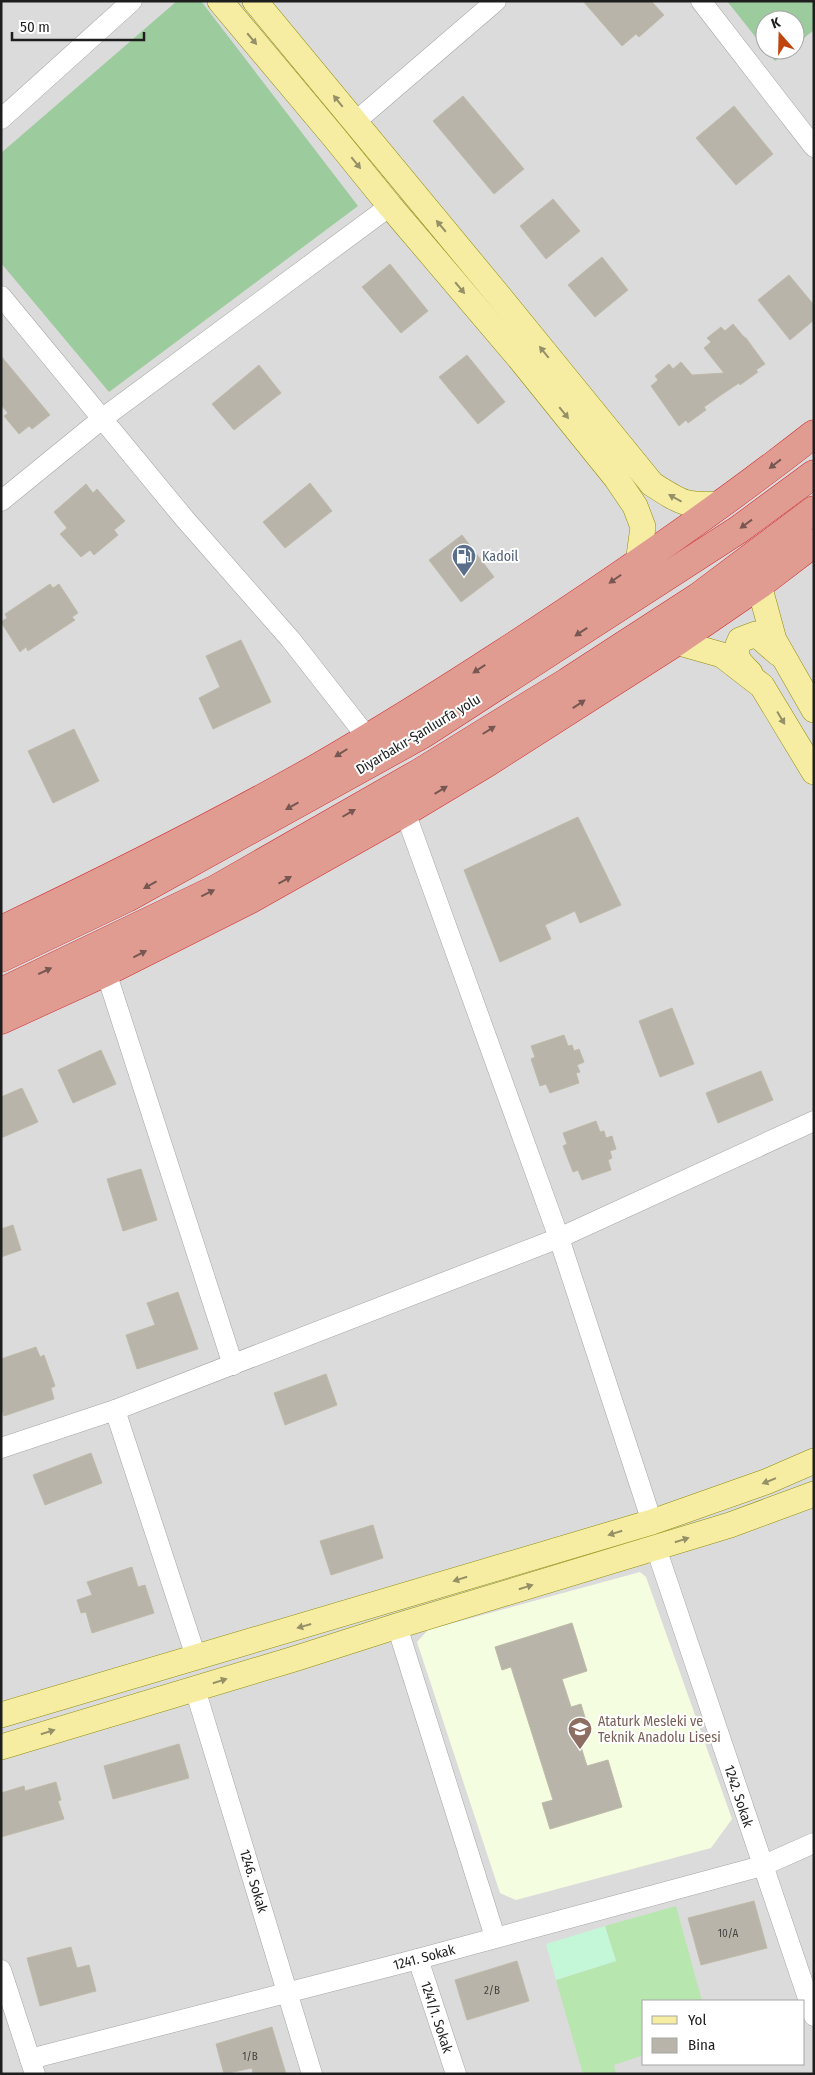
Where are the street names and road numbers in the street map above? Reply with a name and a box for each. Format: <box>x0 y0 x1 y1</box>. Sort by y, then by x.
street label: Diyarbakır-Şanlıurfa yolu <box>353 691 484 778</box>
street label: 1242. Sokak <box>720 1763 757 1830</box>
street label: 1246. Sokak <box>236 1847 271 1915</box>
street label: 1241. Sokak <box>391 1941 457 1974</box>
street label: 1241/1. Sokak <box>417 1979 456 2056</box>

